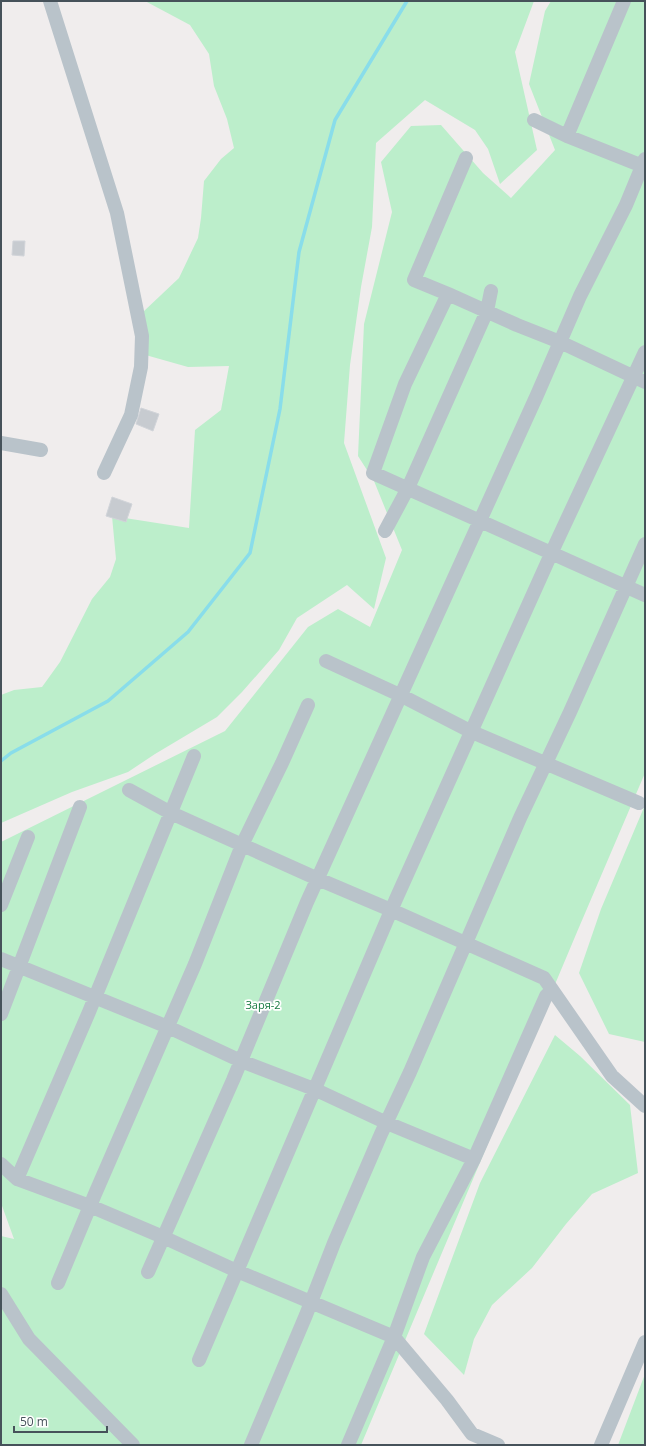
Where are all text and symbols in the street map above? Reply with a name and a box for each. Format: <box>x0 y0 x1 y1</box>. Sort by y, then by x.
park label: Заря-2 <box>245 997 281 1012</box>
scale bar <box>14 1408 107 1434</box>
text: 50 m <box>20 1413 48 1430</box>

